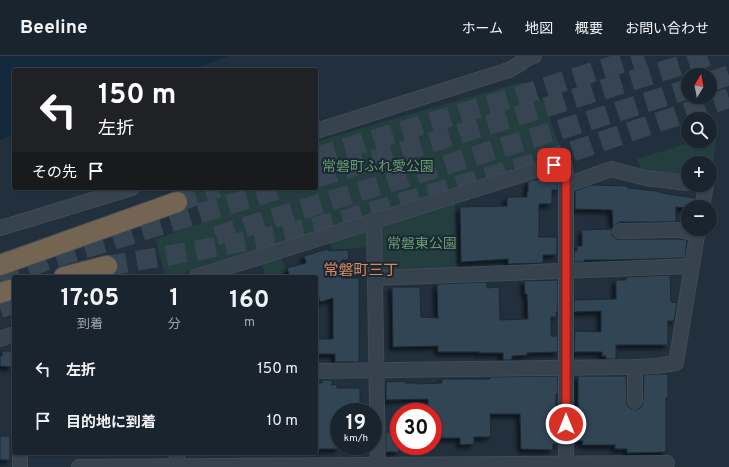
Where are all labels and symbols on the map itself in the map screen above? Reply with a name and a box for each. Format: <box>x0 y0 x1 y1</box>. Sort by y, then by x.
north arrow <box>681 68 717 104</box>
pin <box>537 148 571 182</box>
park label: 常磐町ふれ愛公園 <box>322 159 434 176</box>
park label: 常磐東公園 <box>387 236 457 253</box>
district label: 常磐町三丁 <box>323 262 399 281</box>
speed limit sign: 30 <box>390 403 442 455</box>
position arrow <box>545 403 587 445</box>

